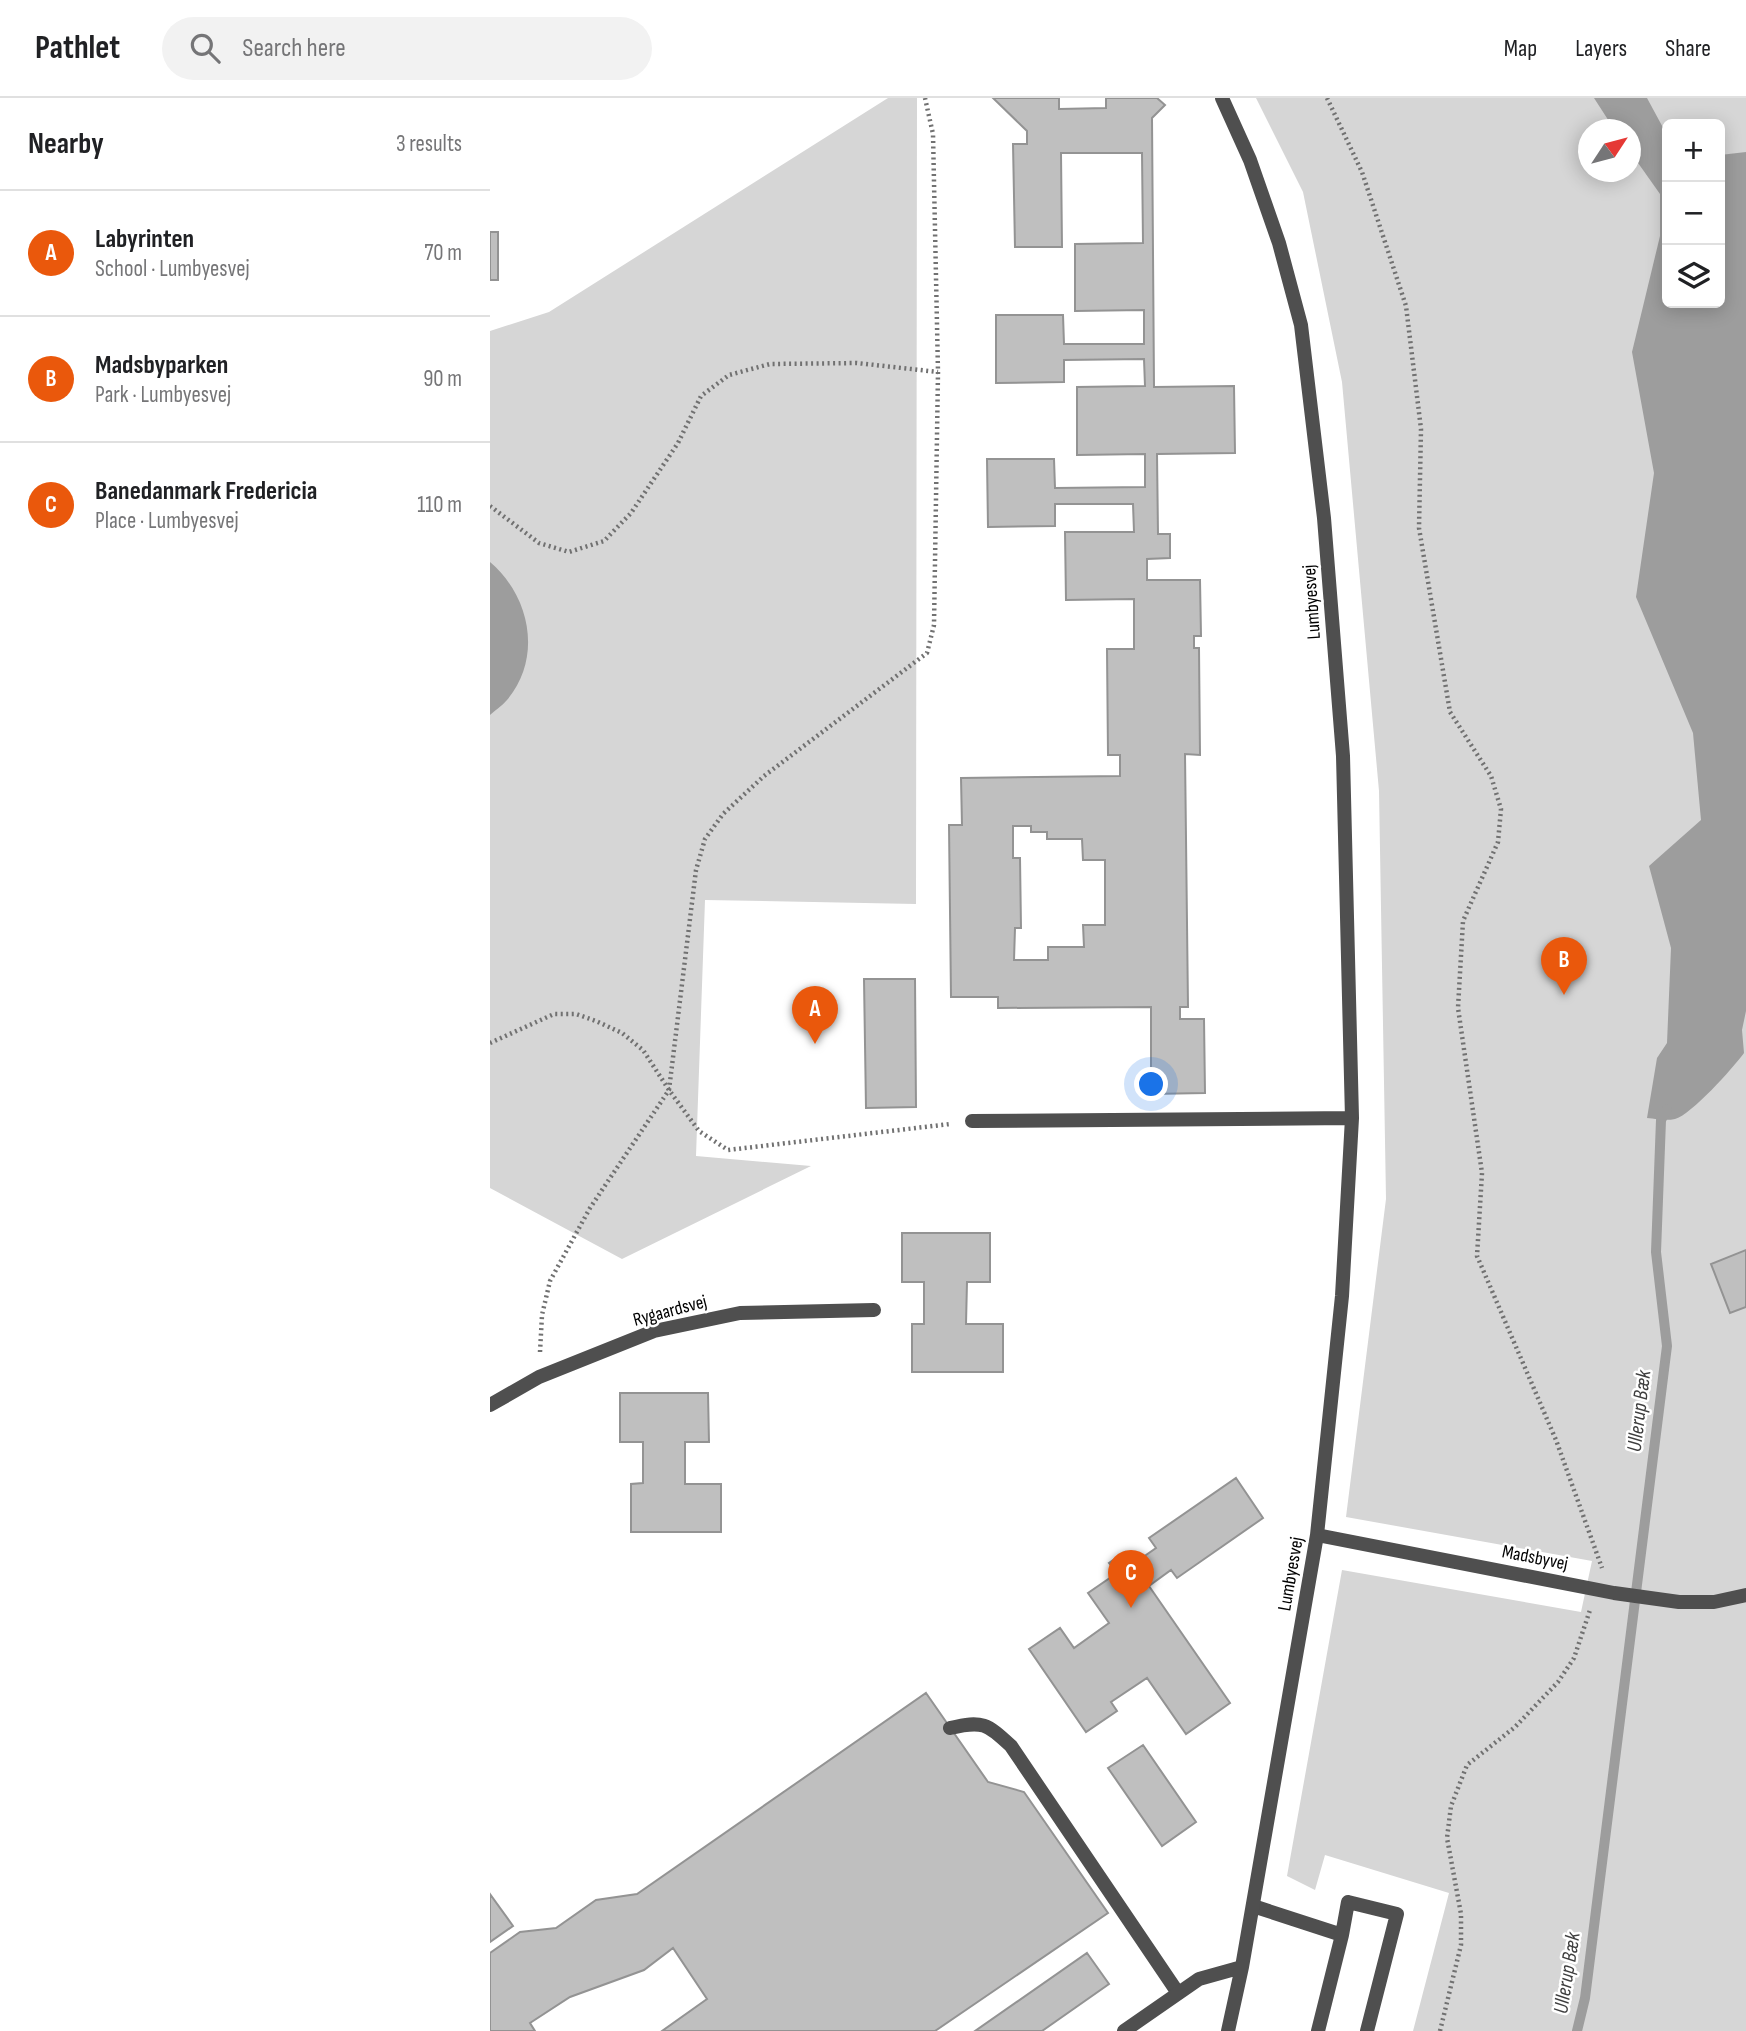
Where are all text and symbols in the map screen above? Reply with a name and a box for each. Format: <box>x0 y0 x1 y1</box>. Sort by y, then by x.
search box <box>162 17 652 80</box>
text: Pathlet <box>35 28 120 68</box>
icon: search <box>186 29 224 67</box>
text: Search here <box>242 33 346 64</box>
text: Map <box>1504 34 1537 63</box>
text: Layers <box>1575 34 1627 63</box>
text: Share <box>1665 34 1711 63</box>
north arrow <box>1578 119 1641 182</box>
map controls <box>1662 119 1725 308</box>
button: + <box>1662 119 1725 182</box>
text: Nearby <box>28 126 104 162</box>
text: 3 results <box>396 130 462 158</box>
button: − <box>1662 182 1725 245</box>
text: Labyrinten <box>95 224 194 255</box>
text: A <box>46 239 56 267</box>
text: 70 m <box>424 239 462 267</box>
button: layers <box>1662 245 1725 308</box>
text: School · Lumbyesvej <box>95 255 250 283</box>
text: Madsbyparken <box>95 350 228 381</box>
text: B <box>46 365 56 393</box>
text: 90 m <box>423 365 462 393</box>
text: Park · Lumbyesvej <box>95 381 231 409</box>
text: Banedanmark Fredericia <box>95 476 317 507</box>
text: C <box>45 491 57 519</box>
text: 110 m <box>417 491 462 519</box>
text: Place · Lumbyesvej <box>95 507 239 535</box>
street label: Lumbyesvej <box>1298 564 1326 640</box>
pin: B <box>1541 937 1587 995</box>
pin: A <box>792 986 838 1044</box>
your location <box>1134 1067 1168 1101</box>
street label: Rygaardsvej <box>631 1290 709 1332</box>
water label: Ullerup Bæk <box>1622 1368 1657 1453</box>
street label: Lumbyesvej <box>1273 1535 1309 1613</box>
street label: Madsbyvej <box>1500 1540 1570 1576</box>
pin: C <box>1108 1550 1154 1608</box>
water label: Ullerup Bæk <box>1548 1930 1586 2015</box>

